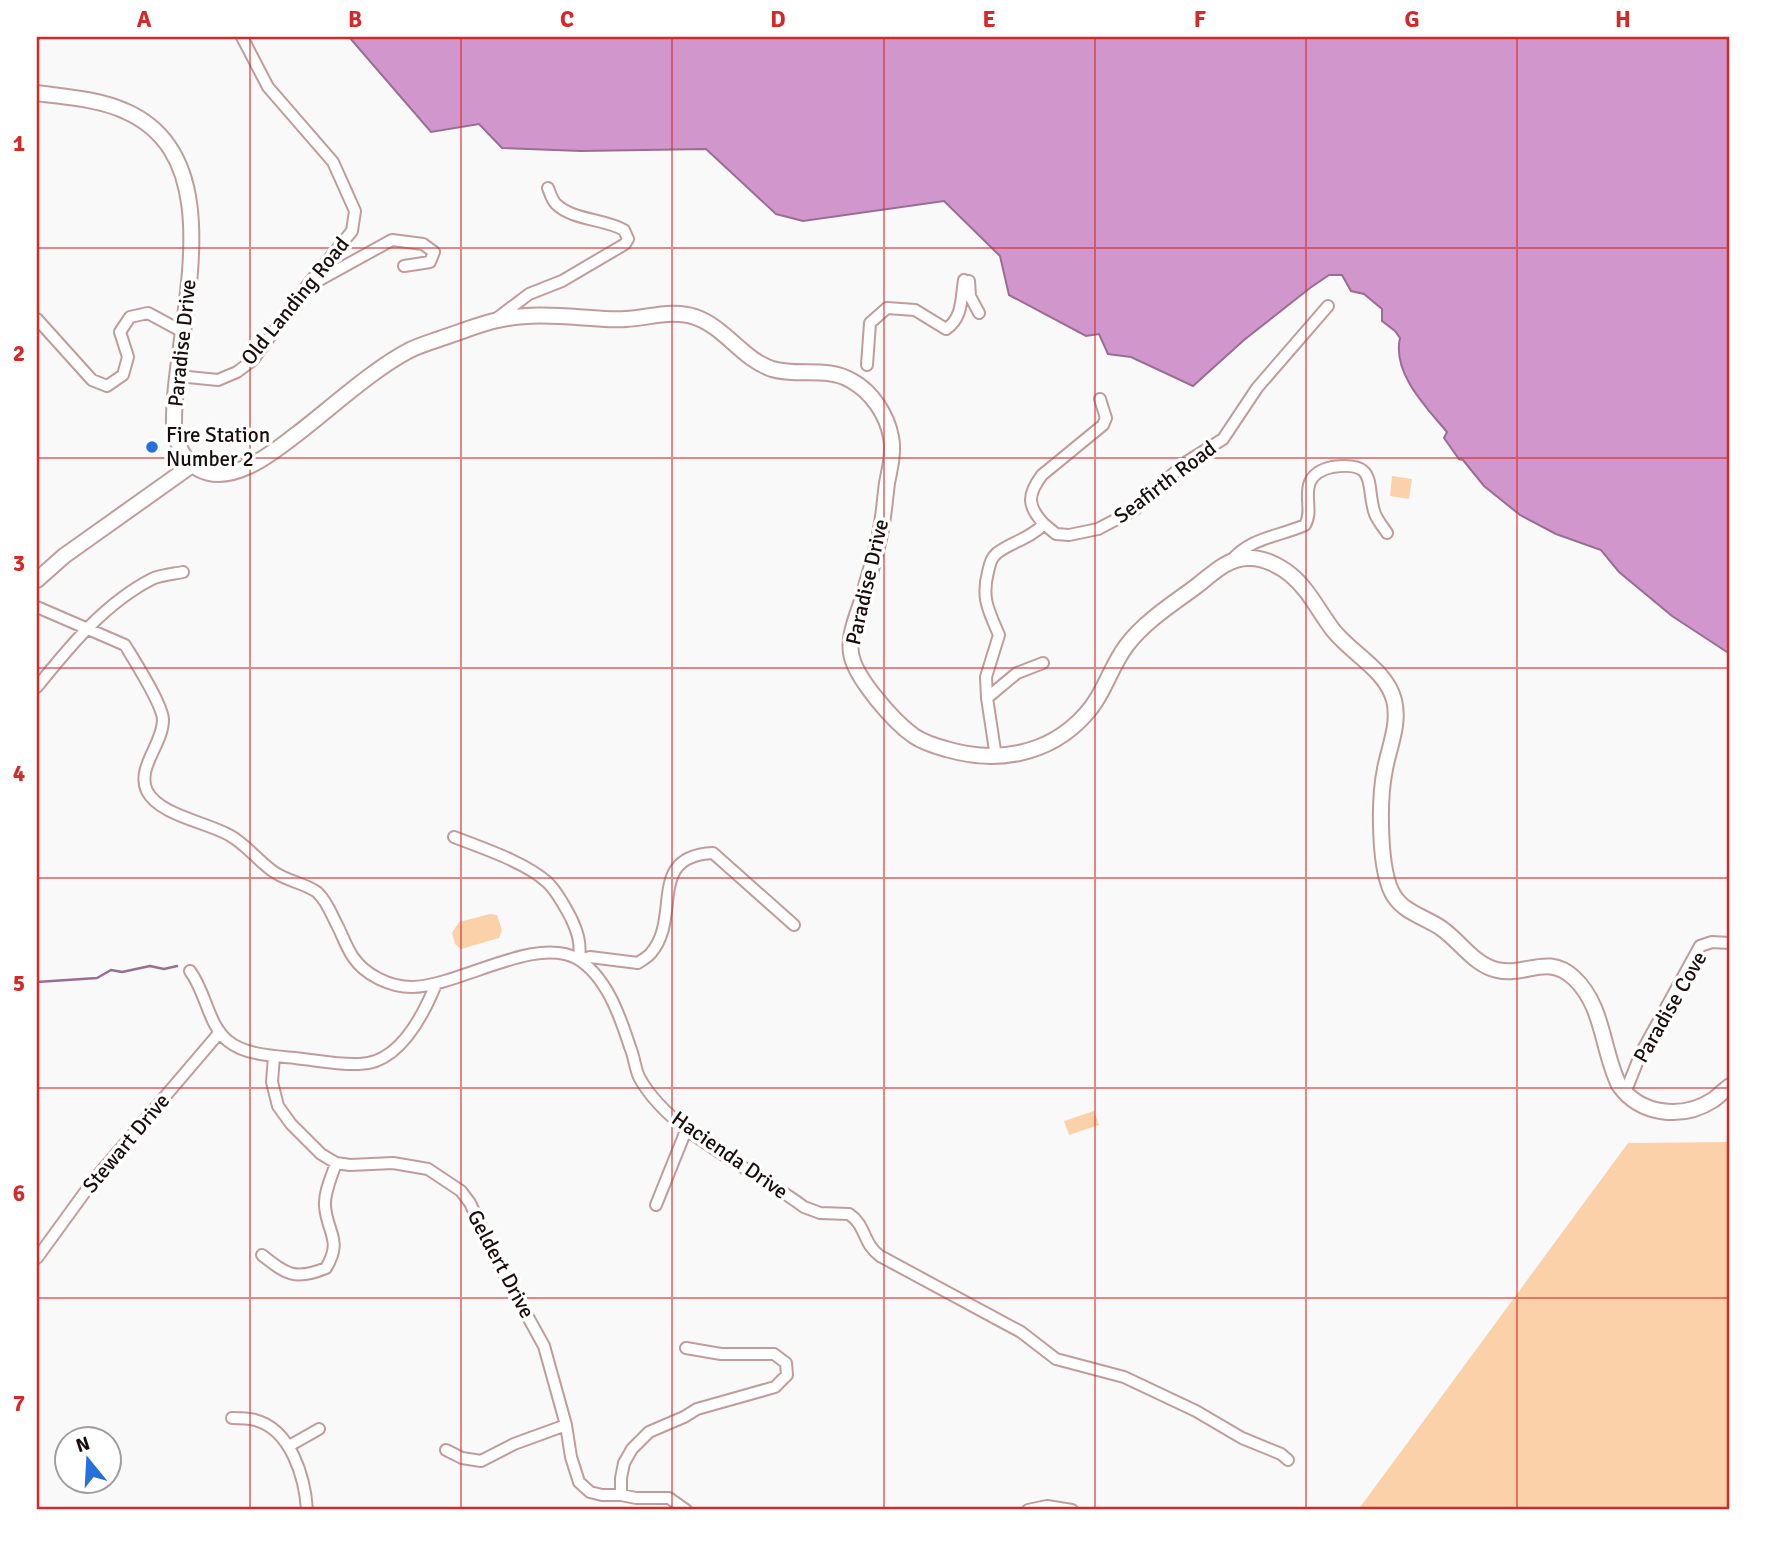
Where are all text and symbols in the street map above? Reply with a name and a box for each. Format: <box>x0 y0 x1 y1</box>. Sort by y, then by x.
text: A <box>137 5 152 34</box>
text: B <box>348 5 362 34</box>
text: C <box>560 5 574 34</box>
text: D <box>770 5 786 34</box>
text: E <box>982 5 996 34</box>
text: F <box>1194 5 1206 34</box>
text: G <box>1404 5 1420 34</box>
text: H <box>1615 5 1631 34</box>
text: 1 <box>13 129 25 158</box>
street label: Old Landing Road <box>235 232 355 370</box>
street label: Paradise Drive <box>162 278 202 408</box>
text: 2 <box>13 339 25 368</box>
place label: Fire Station Number 2 <box>166 422 270 472</box>
street label: Seafirth Road <box>1109 435 1221 529</box>
marker: Fire Station Number 2 <box>144 439 160 455</box>
street label: Paradise Drive <box>840 517 894 647</box>
text: 3 <box>13 549 25 578</box>
text: 4 <box>13 759 25 788</box>
street label: Paradise Cove <box>1628 947 1712 1067</box>
text: 5 <box>13 969 25 998</box>
street label: Stewart Drive <box>77 1088 175 1198</box>
street label: Hacienda Drive <box>667 1105 793 1205</box>
text: 6 <box>13 1179 25 1208</box>
street label: Geldert Drive <box>462 1205 540 1323</box>
text: 7 <box>13 1389 25 1418</box>
north arrow <box>52 1424 122 1494</box>
text: N <box>73 1431 93 1458</box>

